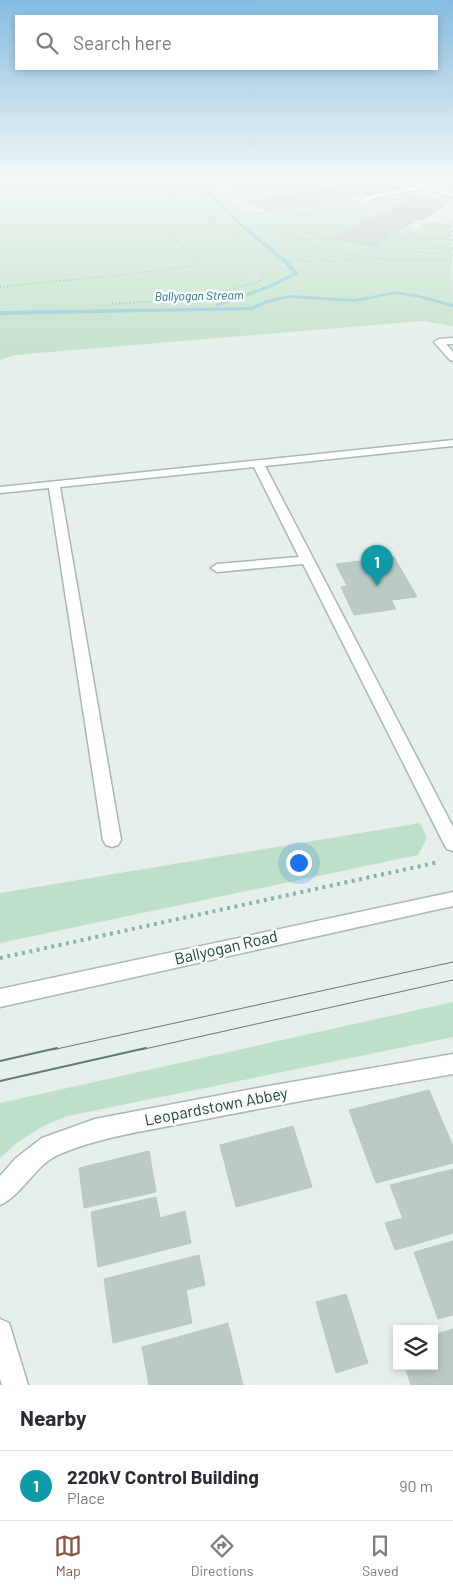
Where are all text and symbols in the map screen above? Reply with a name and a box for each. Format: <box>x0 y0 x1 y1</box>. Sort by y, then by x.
search box <box>15 15 438 70</box>
icon: search <box>33 29 61 57</box>
text: Search here <box>73 31 172 54</box>
water label: Ballyogan Stream <box>154 287 244 303</box>
pin: 1 <box>361 545 393 586</box>
your location <box>286 850 312 876</box>
street label: Ballyogan Road <box>172 925 279 968</box>
street label: Leopardstown Abbey <box>143 1082 290 1129</box>
map controls <box>393 1325 438 1370</box>
button: layers <box>393 1325 438 1370</box>
text: Nearby <box>20 1405 86 1430</box>
text: 220kV Control Building <box>67 1465 259 1488</box>
text: 1 <box>33 1476 39 1495</box>
text: 90 m <box>399 1476 433 1495</box>
text: Place <box>67 1488 105 1507</box>
tab: Map <box>54 1532 82 1579</box>
tab: Directions <box>191 1532 253 1579</box>
tab: Saved <box>362 1532 399 1579</box>

